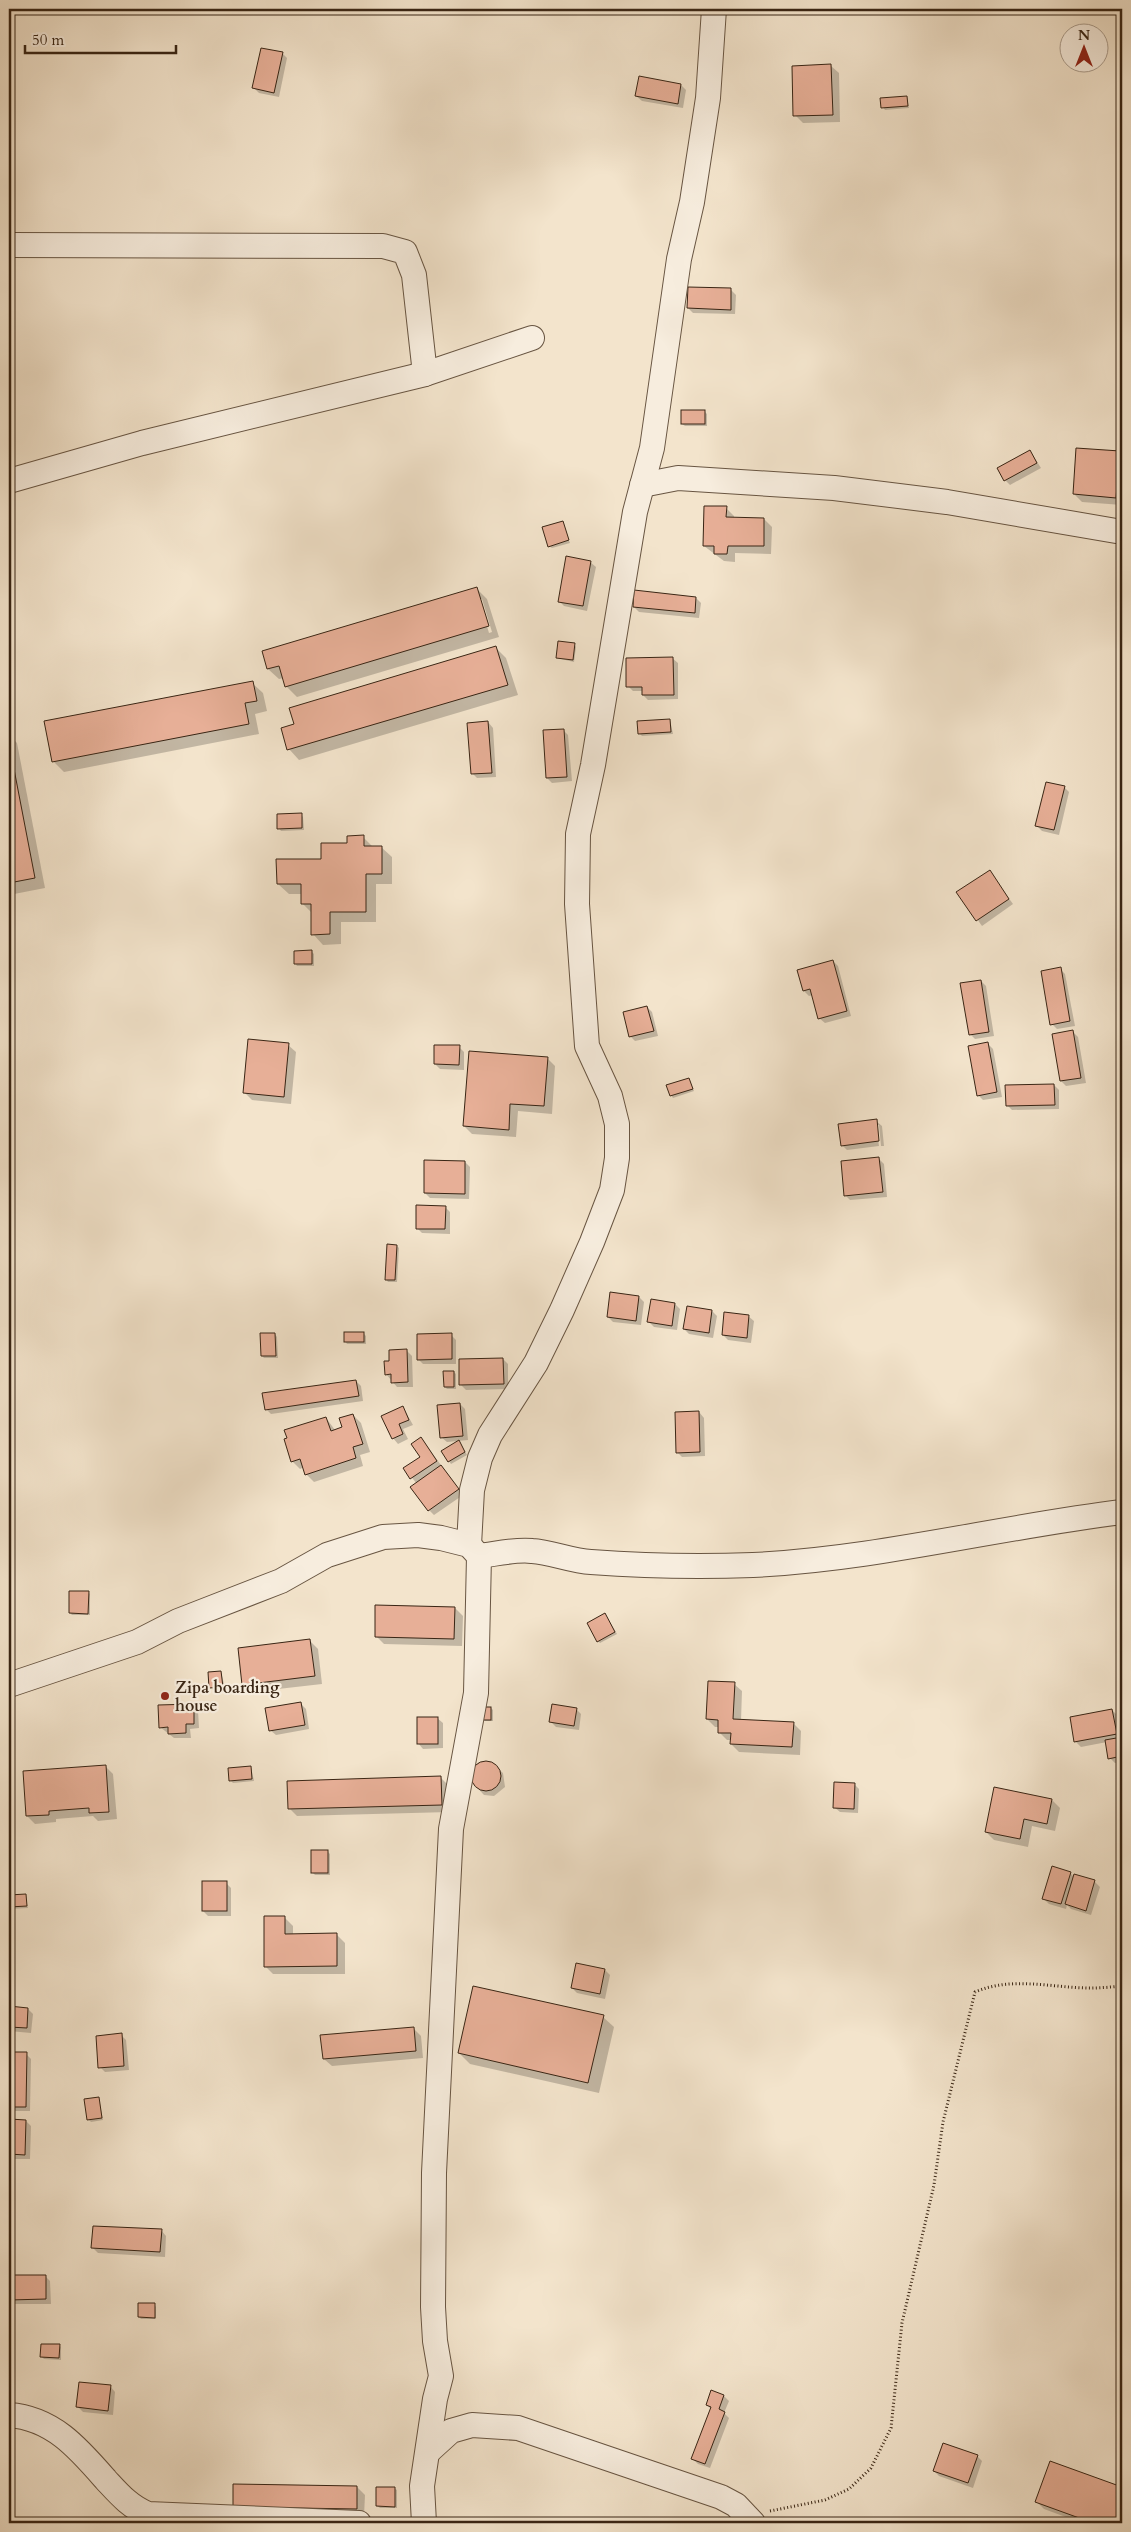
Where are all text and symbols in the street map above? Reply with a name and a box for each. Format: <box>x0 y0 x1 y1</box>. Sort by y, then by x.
scale bar <box>25 22 176 54</box>
north arrow <box>1058 22 1108 72</box>
text: N <box>1078 26 1090 45</box>
text: 50 m <box>32 30 64 50</box>
place label: Zipa boarding house <box>175 1677 280 1717</box>
marker: Zipa boarding house <box>159 1690 171 1702</box>

